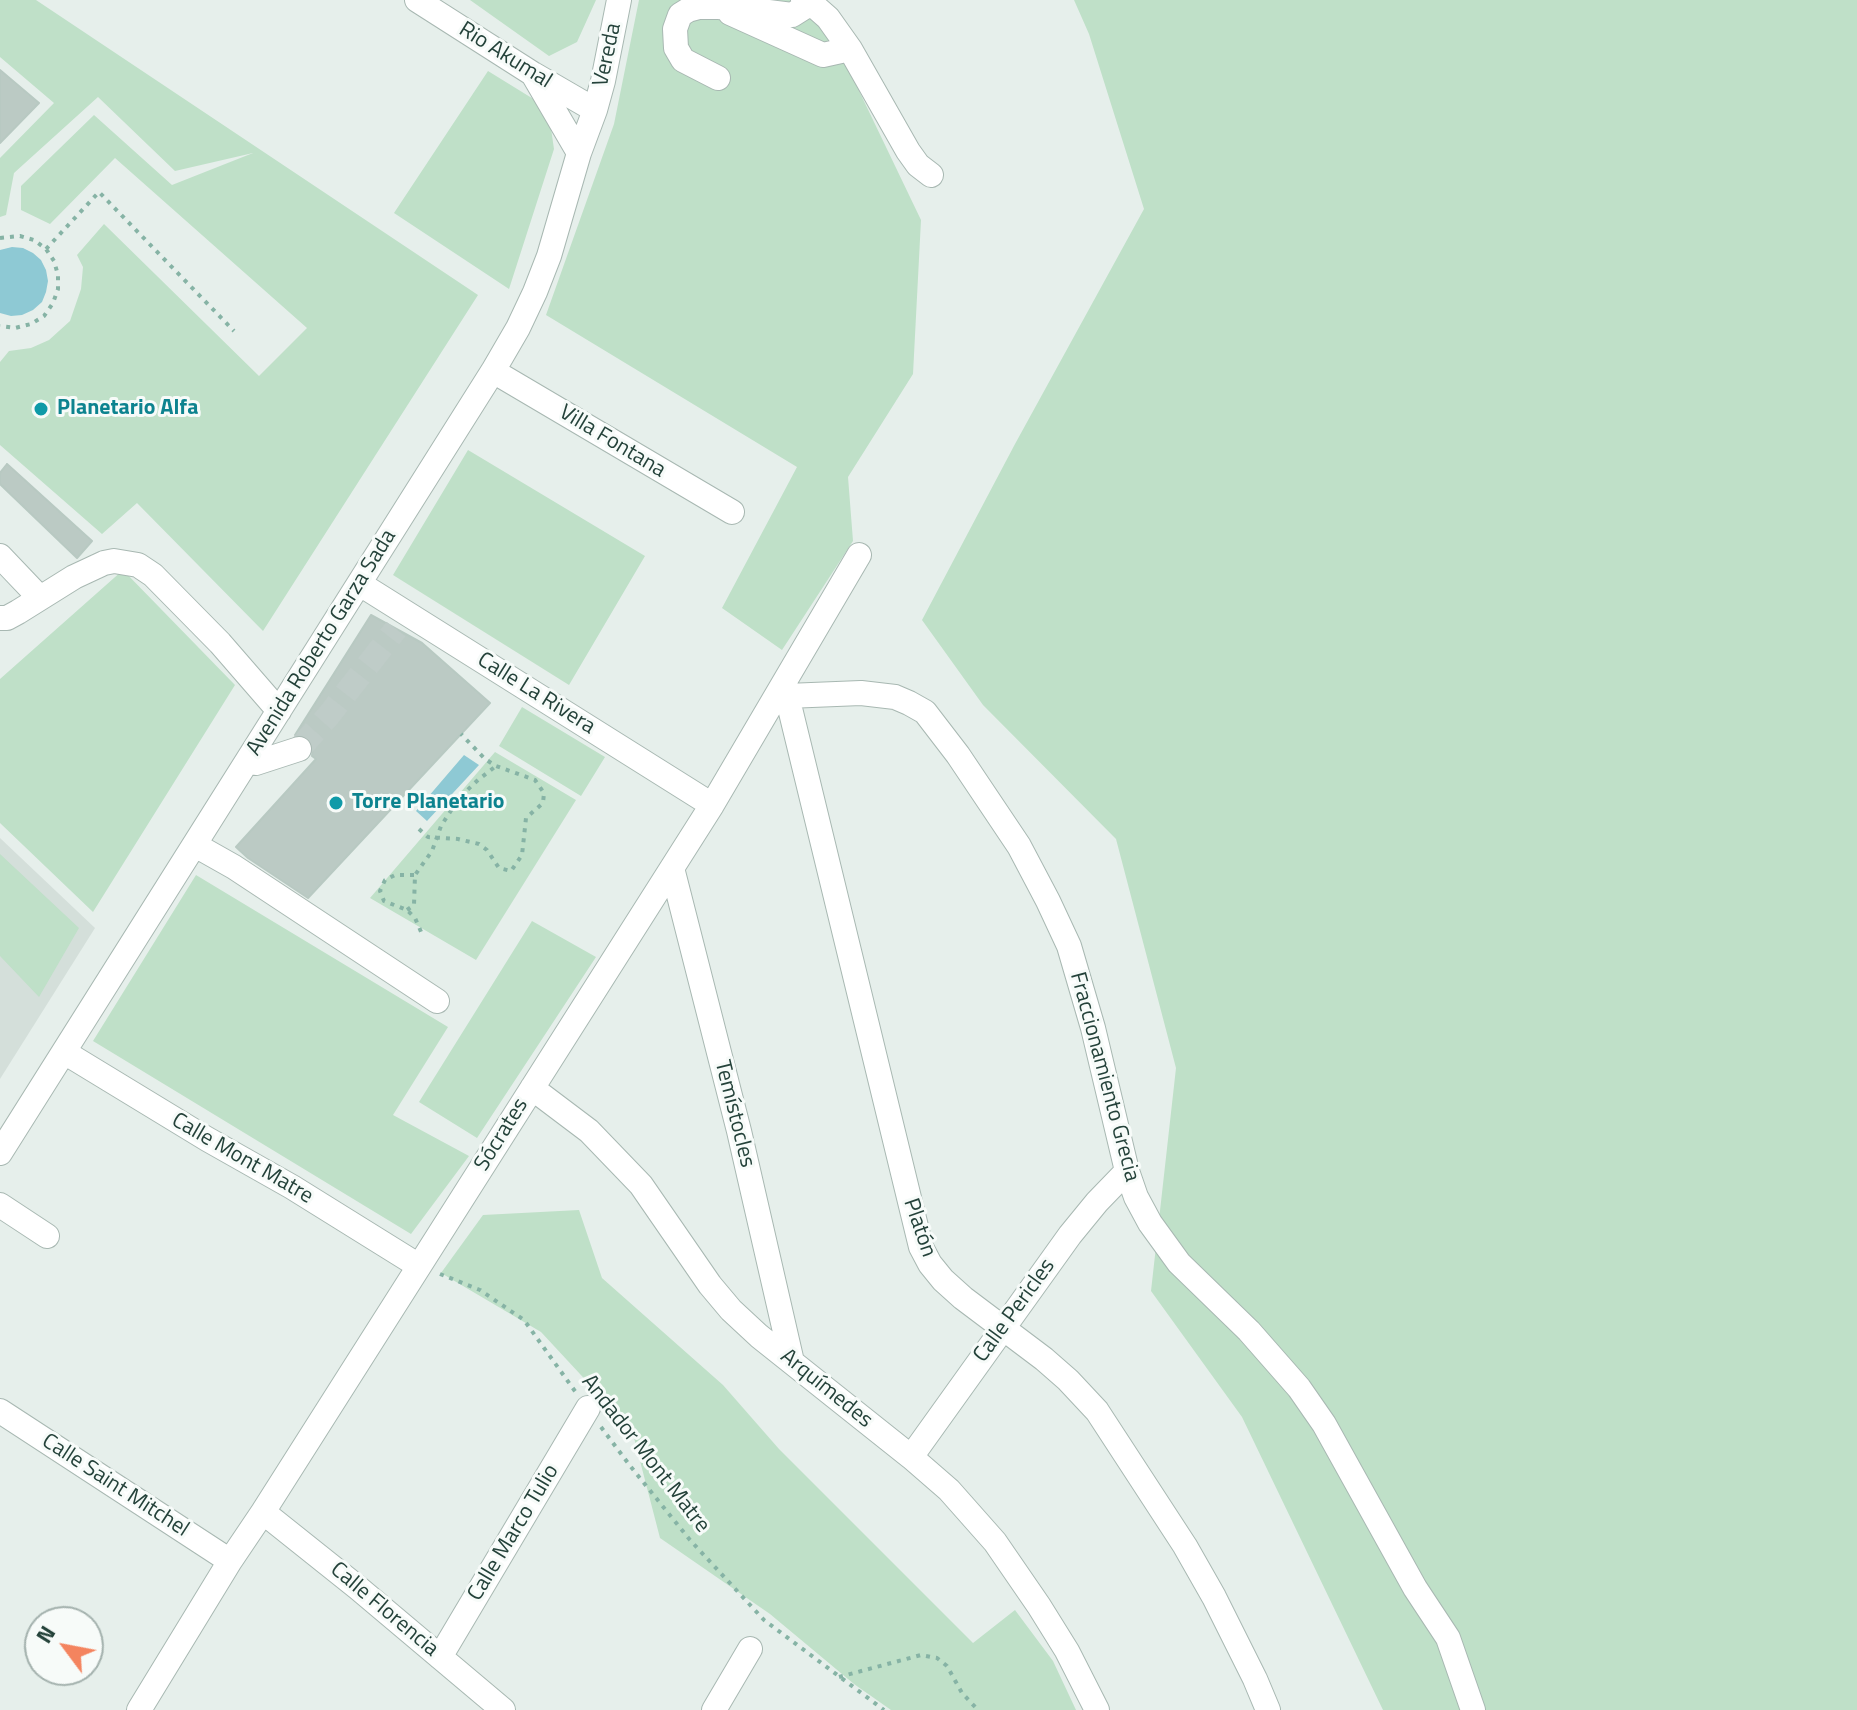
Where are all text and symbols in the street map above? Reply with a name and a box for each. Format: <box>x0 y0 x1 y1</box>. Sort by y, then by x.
street label: Rio Akumal <box>454 17 556 95</box>
street label: Vereda <box>588 21 628 89</box>
place label: Planetario Alfa <box>57 396 198 422</box>
marker: Planetario Alfa <box>32 400 50 418</box>
street label: Villa Fontana <box>554 400 670 484</box>
street label: Avenida Roberto Garza Sada <box>242 525 402 761</box>
street label: Calle La Rivera <box>472 647 600 741</box>
place label: Torre Planetario <box>352 790 505 816</box>
marker: Torre Planetario <box>327 794 345 812</box>
street label: Fraccionamiento Grecia <box>1063 969 1145 1185</box>
street label: Temístocles <box>708 1058 760 1170</box>
street label: Sócrates <box>469 1094 535 1176</box>
street label: Calle Mont Matre <box>166 1108 318 1210</box>
street label: Platón <box>897 1195 941 1261</box>
street label: Calle Pericles <box>969 1254 1061 1368</box>
street label: Arquímedes <box>775 1344 877 1434</box>
street label: Andador Mont Matre <box>575 1370 715 1538</box>
street label: Calle Saint Mitchel <box>37 1429 193 1543</box>
street label: Calle Marco Tulio <box>463 1460 565 1606</box>
street label: Calle Florencia <box>325 1557 443 1663</box>
north arrow <box>24 1606 104 1686</box>
text: N <box>27 1619 64 1650</box>

